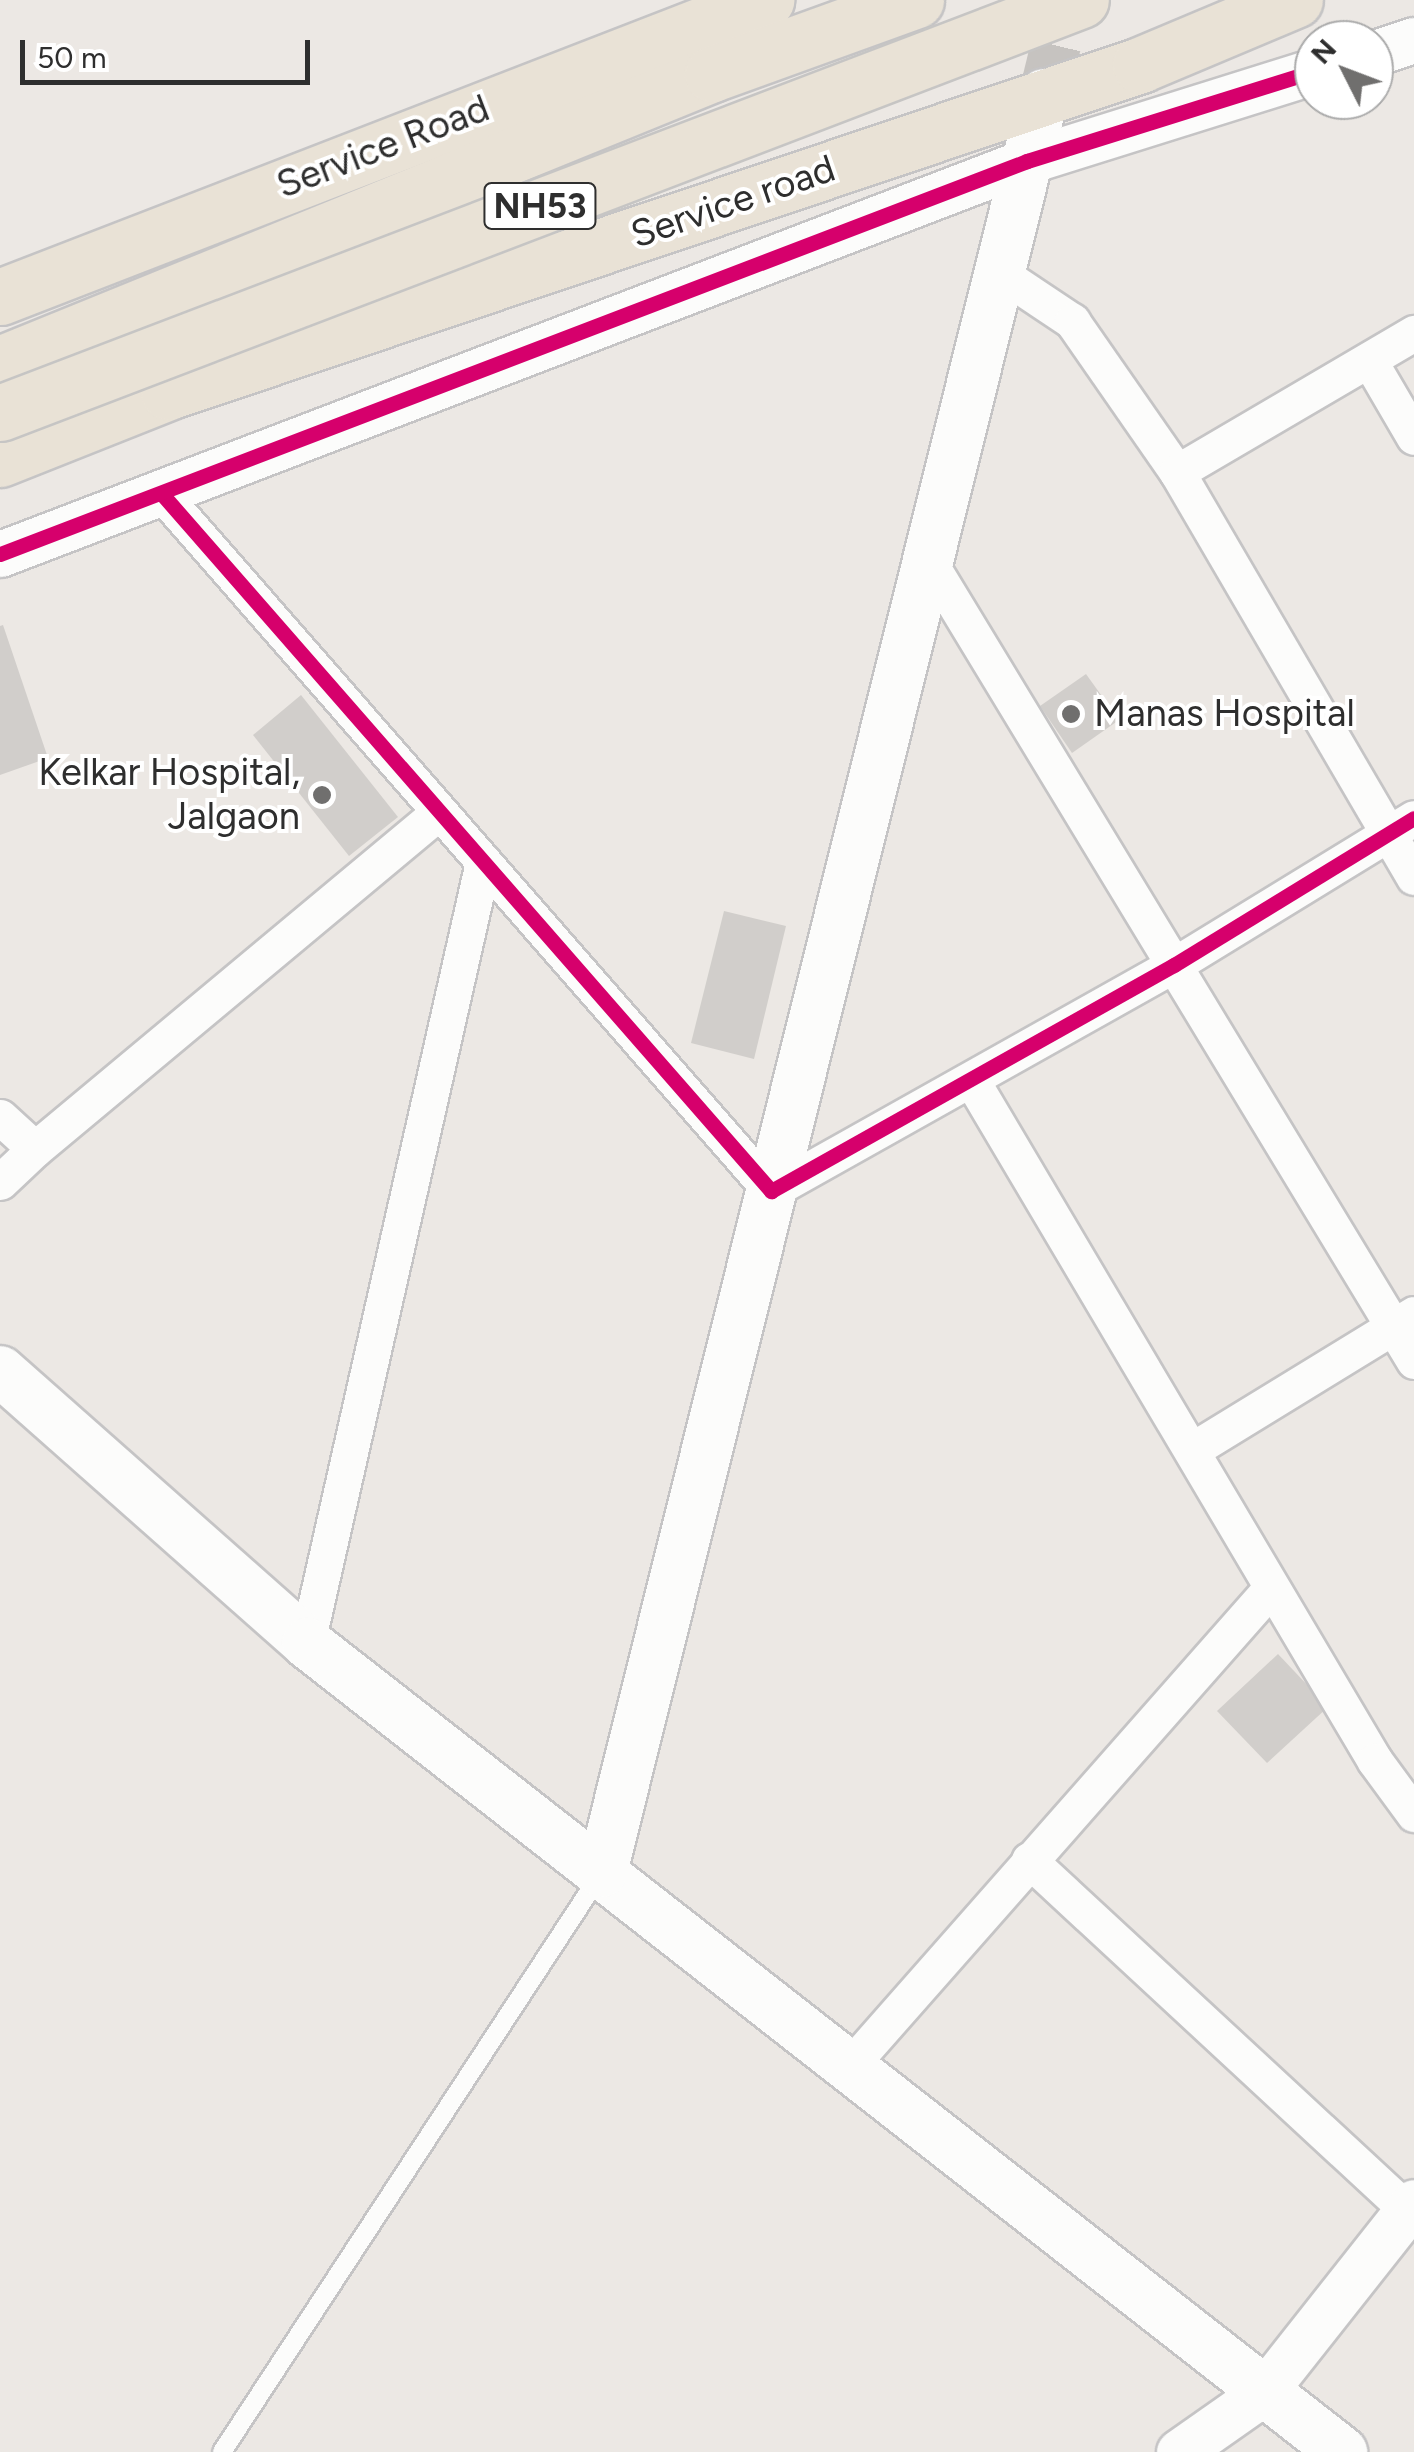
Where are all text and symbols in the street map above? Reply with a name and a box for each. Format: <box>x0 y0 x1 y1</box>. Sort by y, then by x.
scale bar <box>25 20 315 82</box>
north arrow <box>1294 20 1394 120</box>
text: N <box>1303 32 1343 71</box>
text: 50 m <box>37 39 106 76</box>
street label: Service Road <box>270 86 496 208</box>
street label: Service road <box>625 146 841 258</box>
road number: NH53 <box>482 176 598 236</box>
place label: Manas Hospital <box>1094 691 1355 737</box>
marker: Manas Hospital <box>1058 701 1084 727</box>
place label: Kelkar Hospital, Jalgaon <box>38 750 300 839</box>
marker: Kelkar Hospital, Jalgaon <box>309 782 335 808</box>

